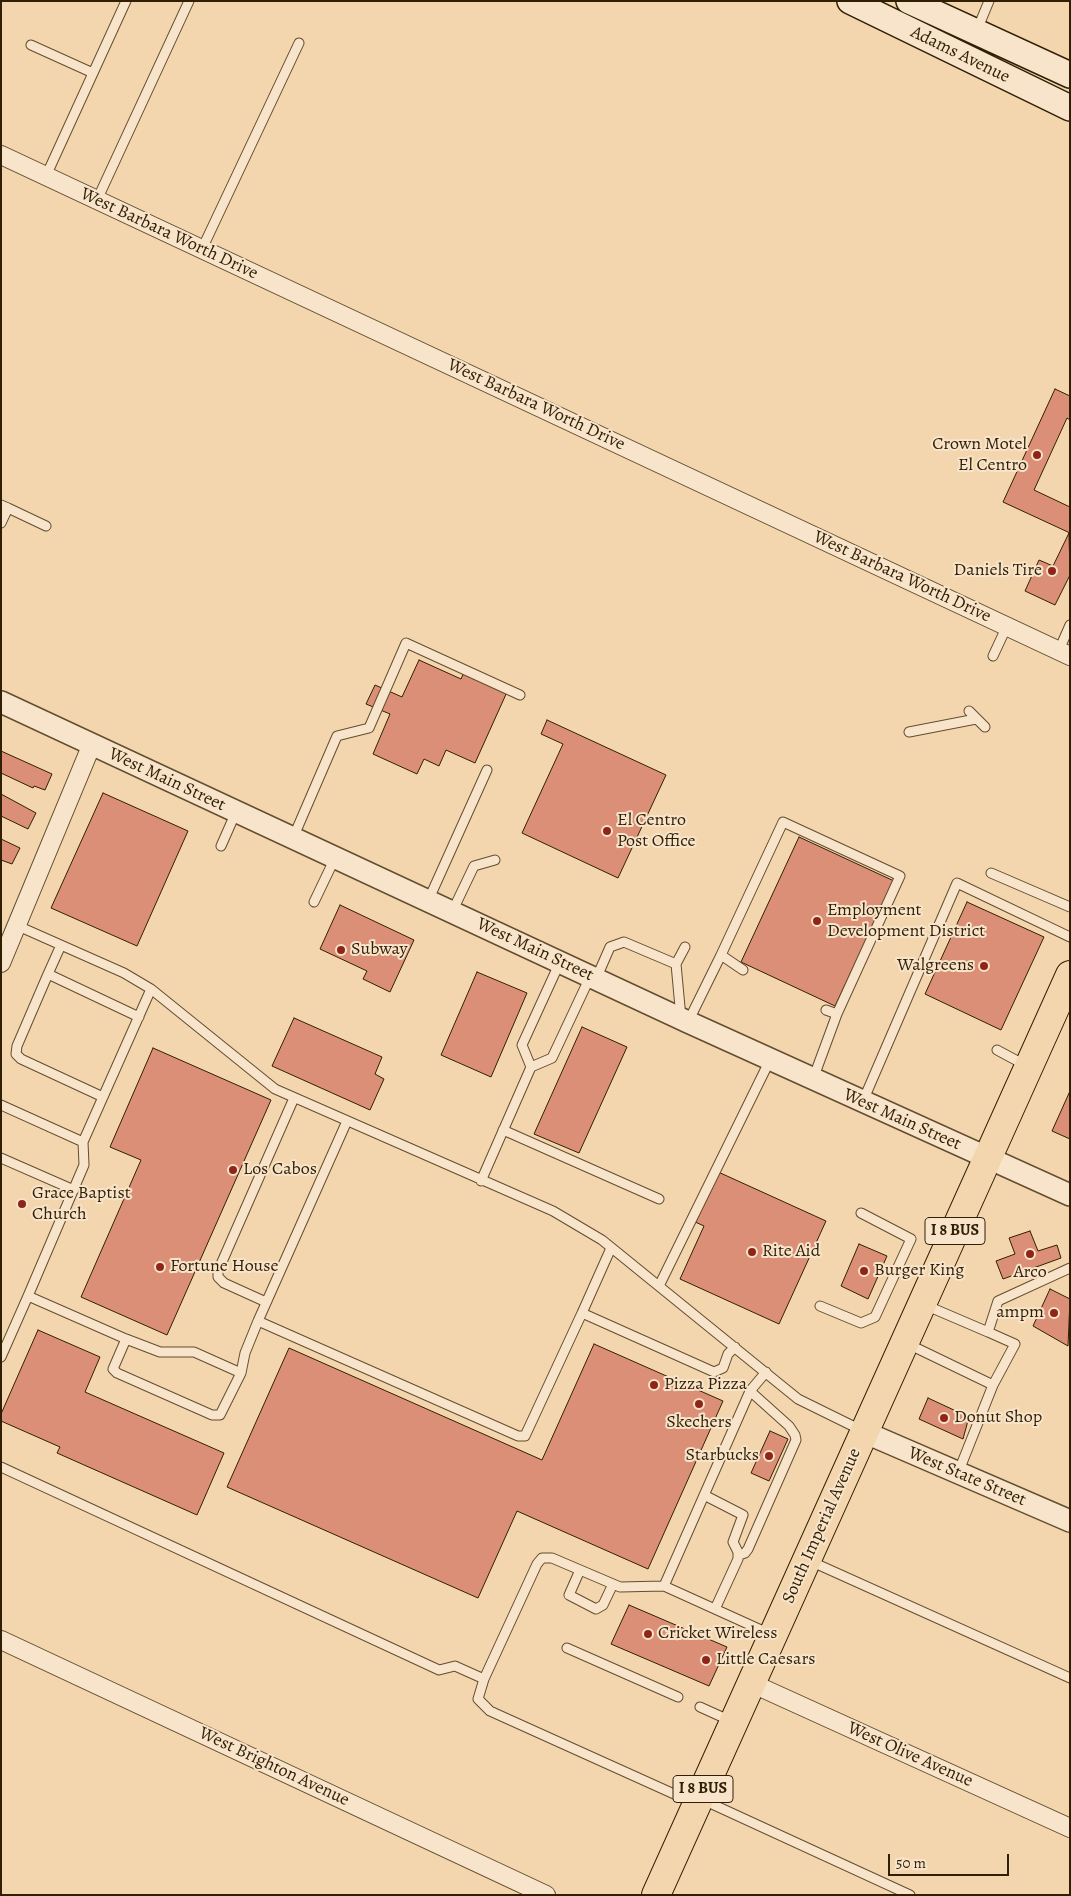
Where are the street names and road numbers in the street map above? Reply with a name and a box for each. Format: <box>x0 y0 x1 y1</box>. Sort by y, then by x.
street label: Adams Avenue <box>907 22 1013 88</box>
street label: West Barbara Worth Drive <box>77 183 261 285</box>
street label: West Barbara Worth Drive <box>444 354 628 456</box>
street label: West Barbara Worth Drive <box>810 526 994 628</box>
street label: West Main Street <box>105 743 229 817</box>
street label: West Main Street <box>473 913 597 987</box>
street label: West Main Street <box>840 1084 964 1156</box>
road number: I 8 BUS <box>925 1218 985 1244</box>
street label: West State Street <box>905 1442 1029 1512</box>
street label: South Imperial Avenue <box>778 1445 866 1607</box>
street label: West Olive Avenue <box>844 1718 976 1792</box>
street label: West Brighton Avenue <box>195 1723 353 1811</box>
road number: I 8 BUS <box>673 1776 733 1802</box>

